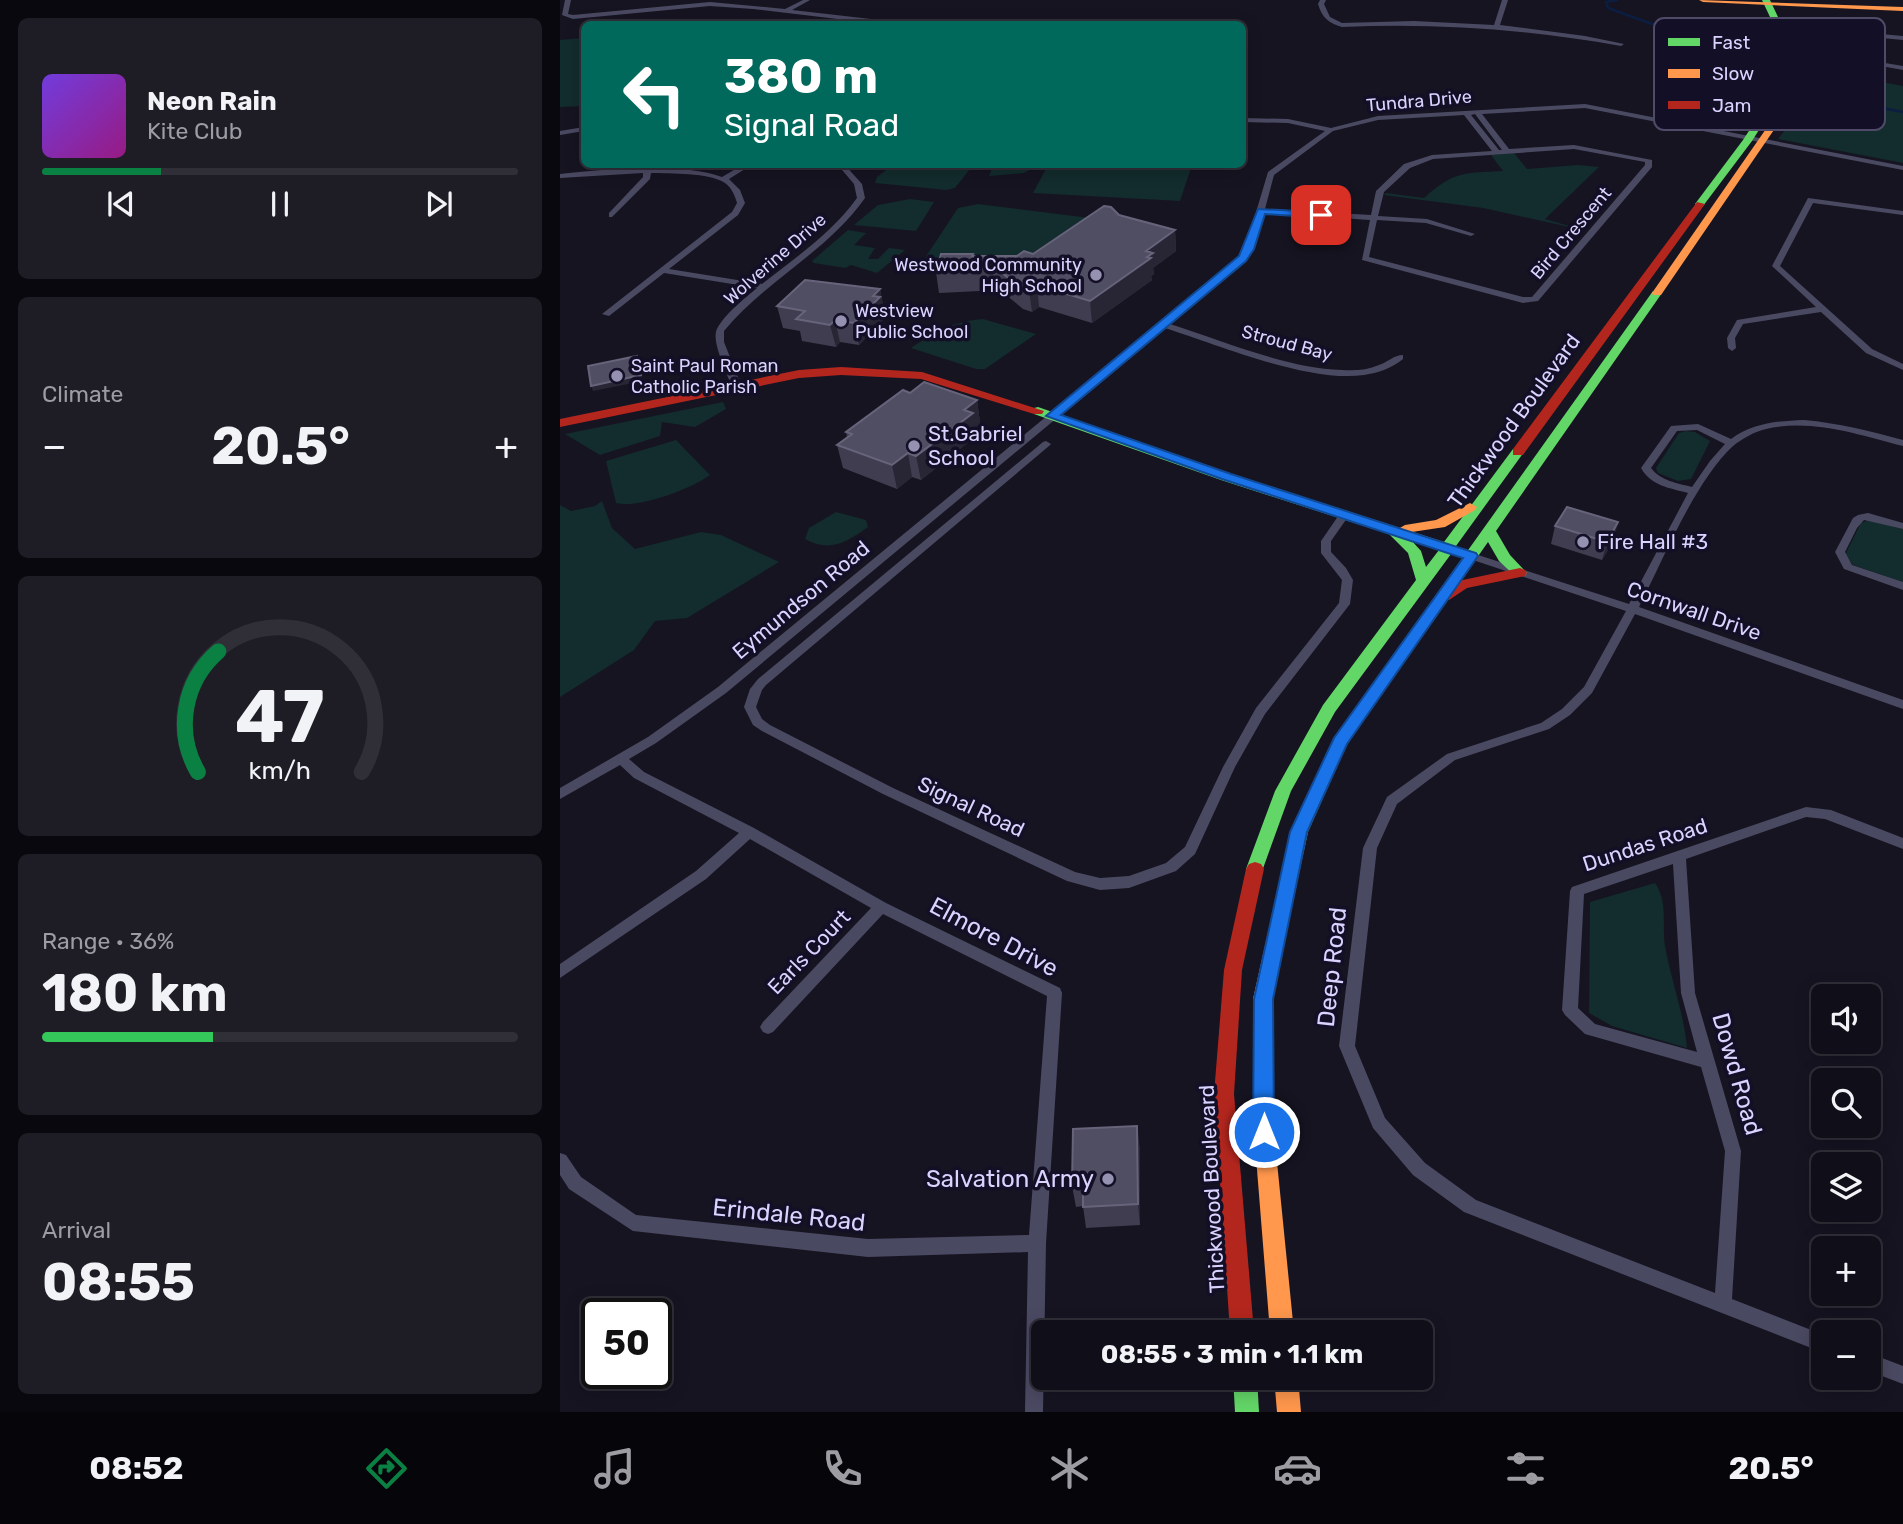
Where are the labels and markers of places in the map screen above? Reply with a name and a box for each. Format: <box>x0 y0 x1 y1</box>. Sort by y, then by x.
pin <box>1291 185 1351 245</box>
place label: Westwood Community High School <box>894 254 1082 297</box>
marker: Westwood Community High School <box>1088 267 1104 283</box>
place label: Westview Public School <box>855 300 968 343</box>
marker: Westview Public School <box>833 313 849 329</box>
place label: Saint Paul Roman Catholic Parish <box>631 355 779 398</box>
marker: Saint Paul Roman Catholic Parish <box>609 368 625 384</box>
place label: St.Gabriel School <box>928 421 1023 470</box>
marker: St.Gabriel School <box>906 438 922 454</box>
place label: Fire Hall #3 <box>1597 529 1708 554</box>
marker: Fire Hall #3 <box>1575 534 1591 550</box>
place label: Salvation Army <box>926 1165 1094 1193</box>
marker: Salvation Army <box>1100 1171 1116 1187</box>

